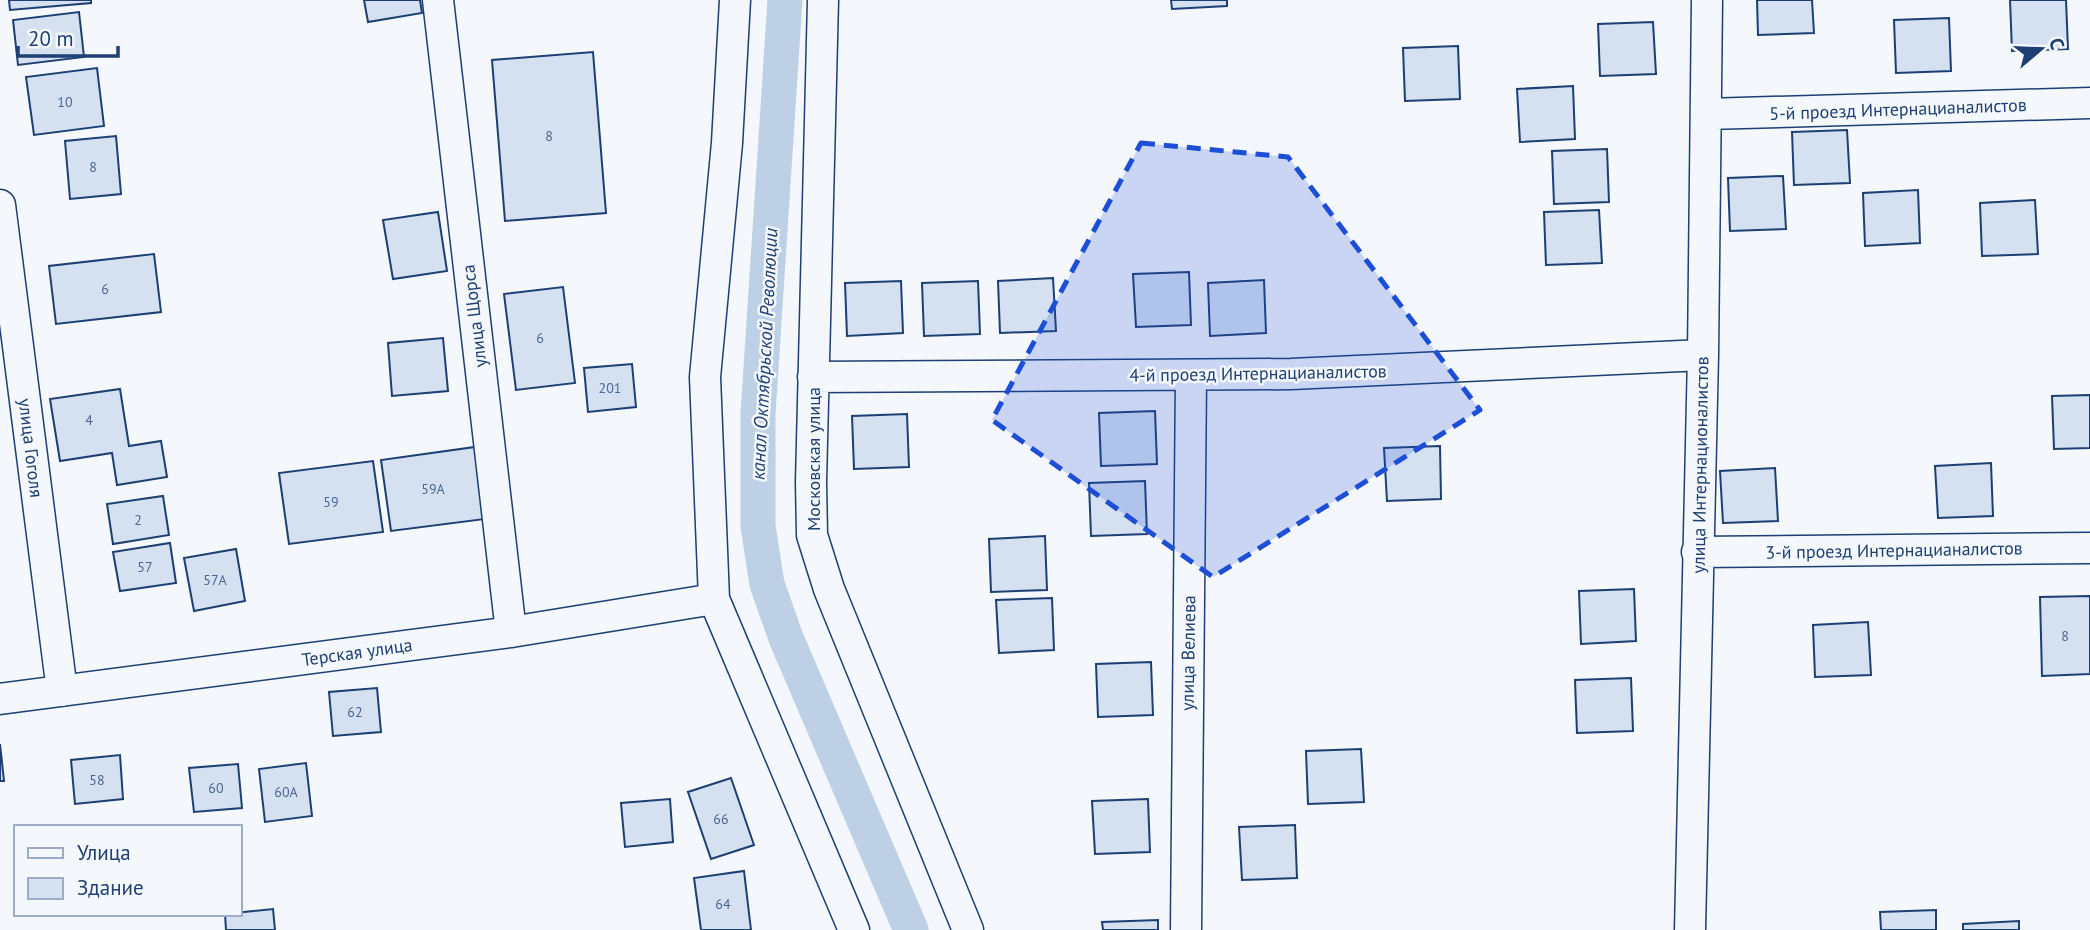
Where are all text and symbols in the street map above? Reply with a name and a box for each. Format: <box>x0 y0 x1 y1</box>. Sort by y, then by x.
scale bar <box>18 14 117 58</box>
north arrow <box>2006 14 2076 84</box>
text: 20 m <box>28 25 74 52</box>
text: С <box>2044 35 2070 53</box>
house number: 10 <box>57 93 73 111</box>
street label: 5-й проезд Интернацианалистов <box>1769 93 2027 125</box>
house number: 8 <box>545 127 553 145</box>
house number: 8 <box>89 158 97 176</box>
water label: канал Октябрьской Революции <box>745 227 783 481</box>
street label: улица Щорса <box>456 263 492 369</box>
house number: 6 <box>101 280 109 298</box>
house number: 6 <box>536 329 544 347</box>
street label: улица Интернационалистов <box>1687 356 1713 574</box>
street label: 4-й проезд Интернацианалистов <box>1129 359 1387 387</box>
house number: 201 <box>599 379 621 397</box>
street label: Московская улица <box>802 387 825 531</box>
street label: улица Гоголя <box>14 397 48 499</box>
house number: 4 <box>85 411 93 429</box>
house number: 59А <box>421 480 446 498</box>
house number: 59 <box>323 493 339 511</box>
house number: 2 <box>134 511 142 529</box>
street label: 3-й проезд Интернацианалистов <box>1765 536 2023 564</box>
house number: 57 <box>137 558 153 576</box>
house number: 57А <box>203 571 228 589</box>
street label: улица Велиева <box>1175 595 1201 711</box>
house number: 8 <box>2061 627 2069 645</box>
street label: Терская улица <box>300 633 414 671</box>
house number: 62 <box>347 703 363 721</box>
house number: 58 <box>89 771 105 789</box>
house number: 60 <box>208 779 224 797</box>
house number: 60А <box>274 783 299 801</box>
house number: 66 <box>713 810 729 828</box>
legend <box>14 825 242 916</box>
text: Улица <box>77 839 131 866</box>
text: Здание <box>77 874 144 901</box>
house number: 64 <box>715 895 731 913</box>

